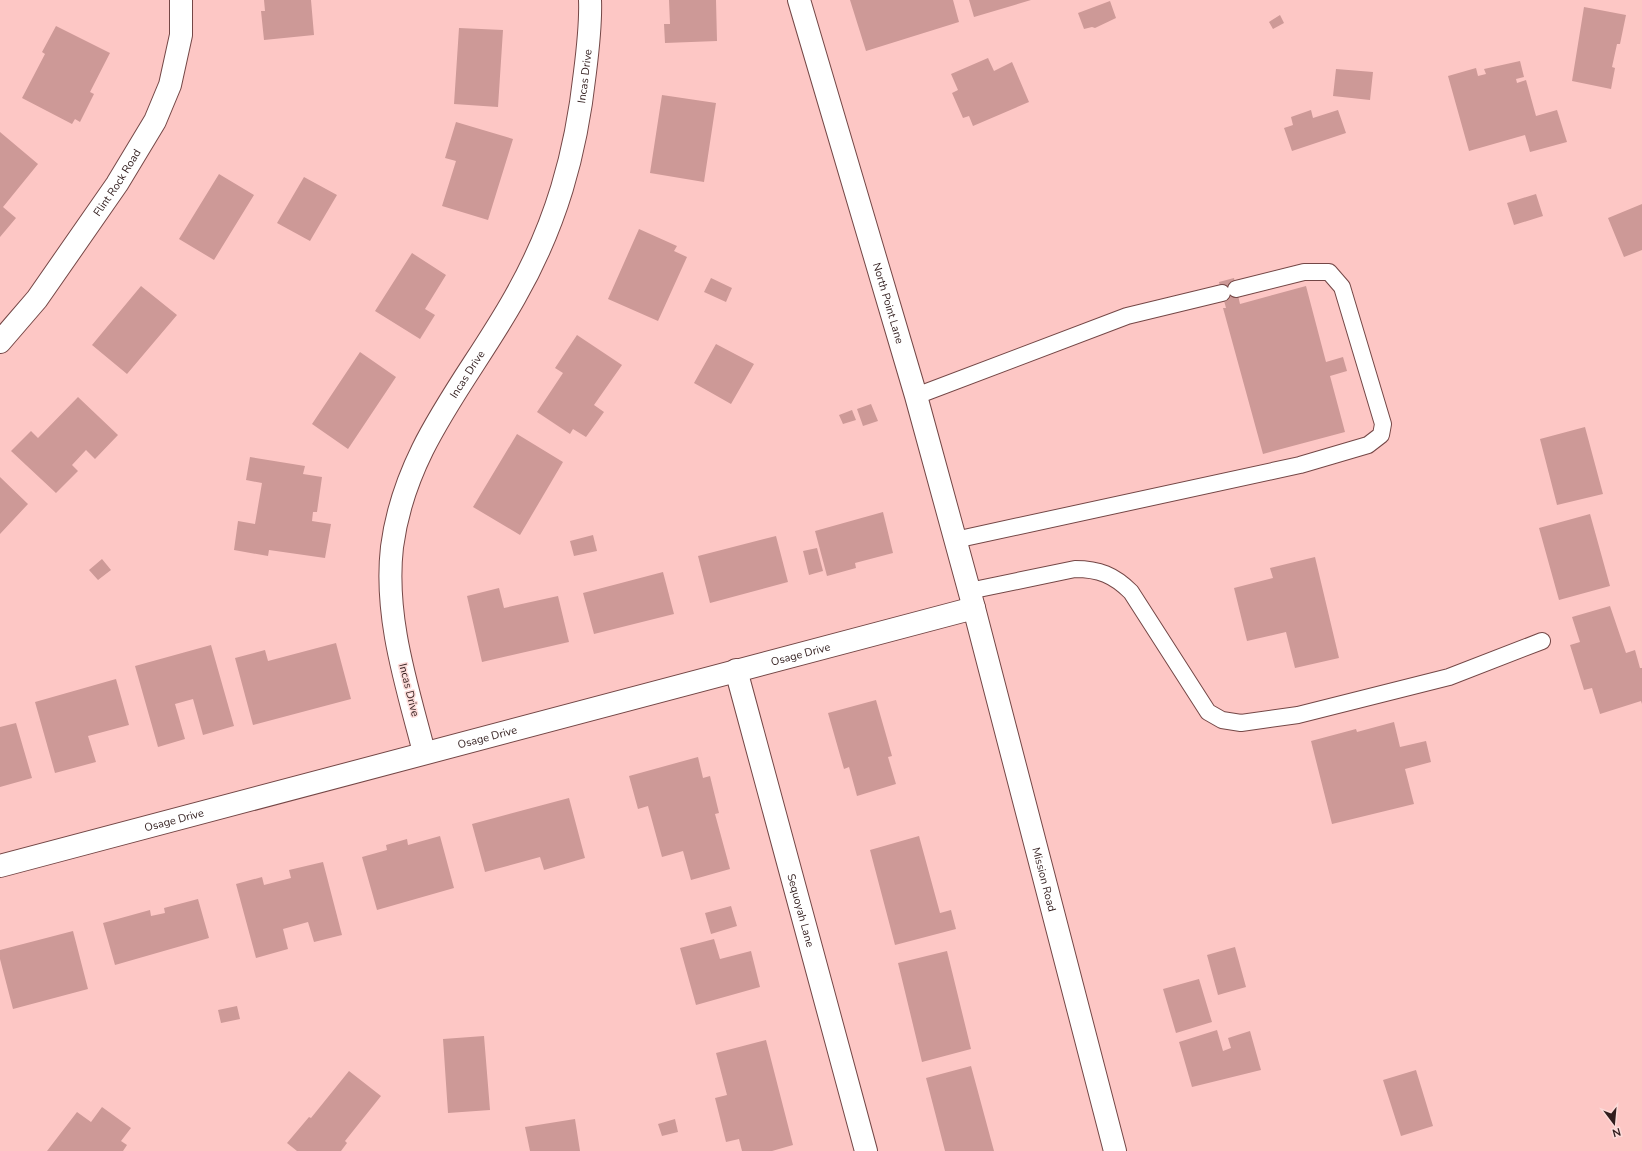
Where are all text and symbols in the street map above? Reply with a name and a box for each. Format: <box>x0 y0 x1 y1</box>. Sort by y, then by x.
street label: Incas Drive <box>574 48 595 104</box>
street label: Flint Rock Road <box>89 146 144 219</box>
street label: North Point Lane <box>869 261 908 345</box>
street label: Incas Drive <box>446 347 488 401</box>
street label: Osage Drive <box>769 639 832 669</box>
street label: Incas Drive <box>395 662 423 718</box>
street label: Osage Drive <box>456 722 519 752</box>
street label: Osage Drive <box>143 805 205 835</box>
street label: Mission Road <box>1029 846 1060 913</box>
street label: Sequoyah Lane <box>784 872 818 949</box>
north arrow <box>1594 1103 1634 1143</box>
text: N <box>1611 1124 1623 1140</box>

